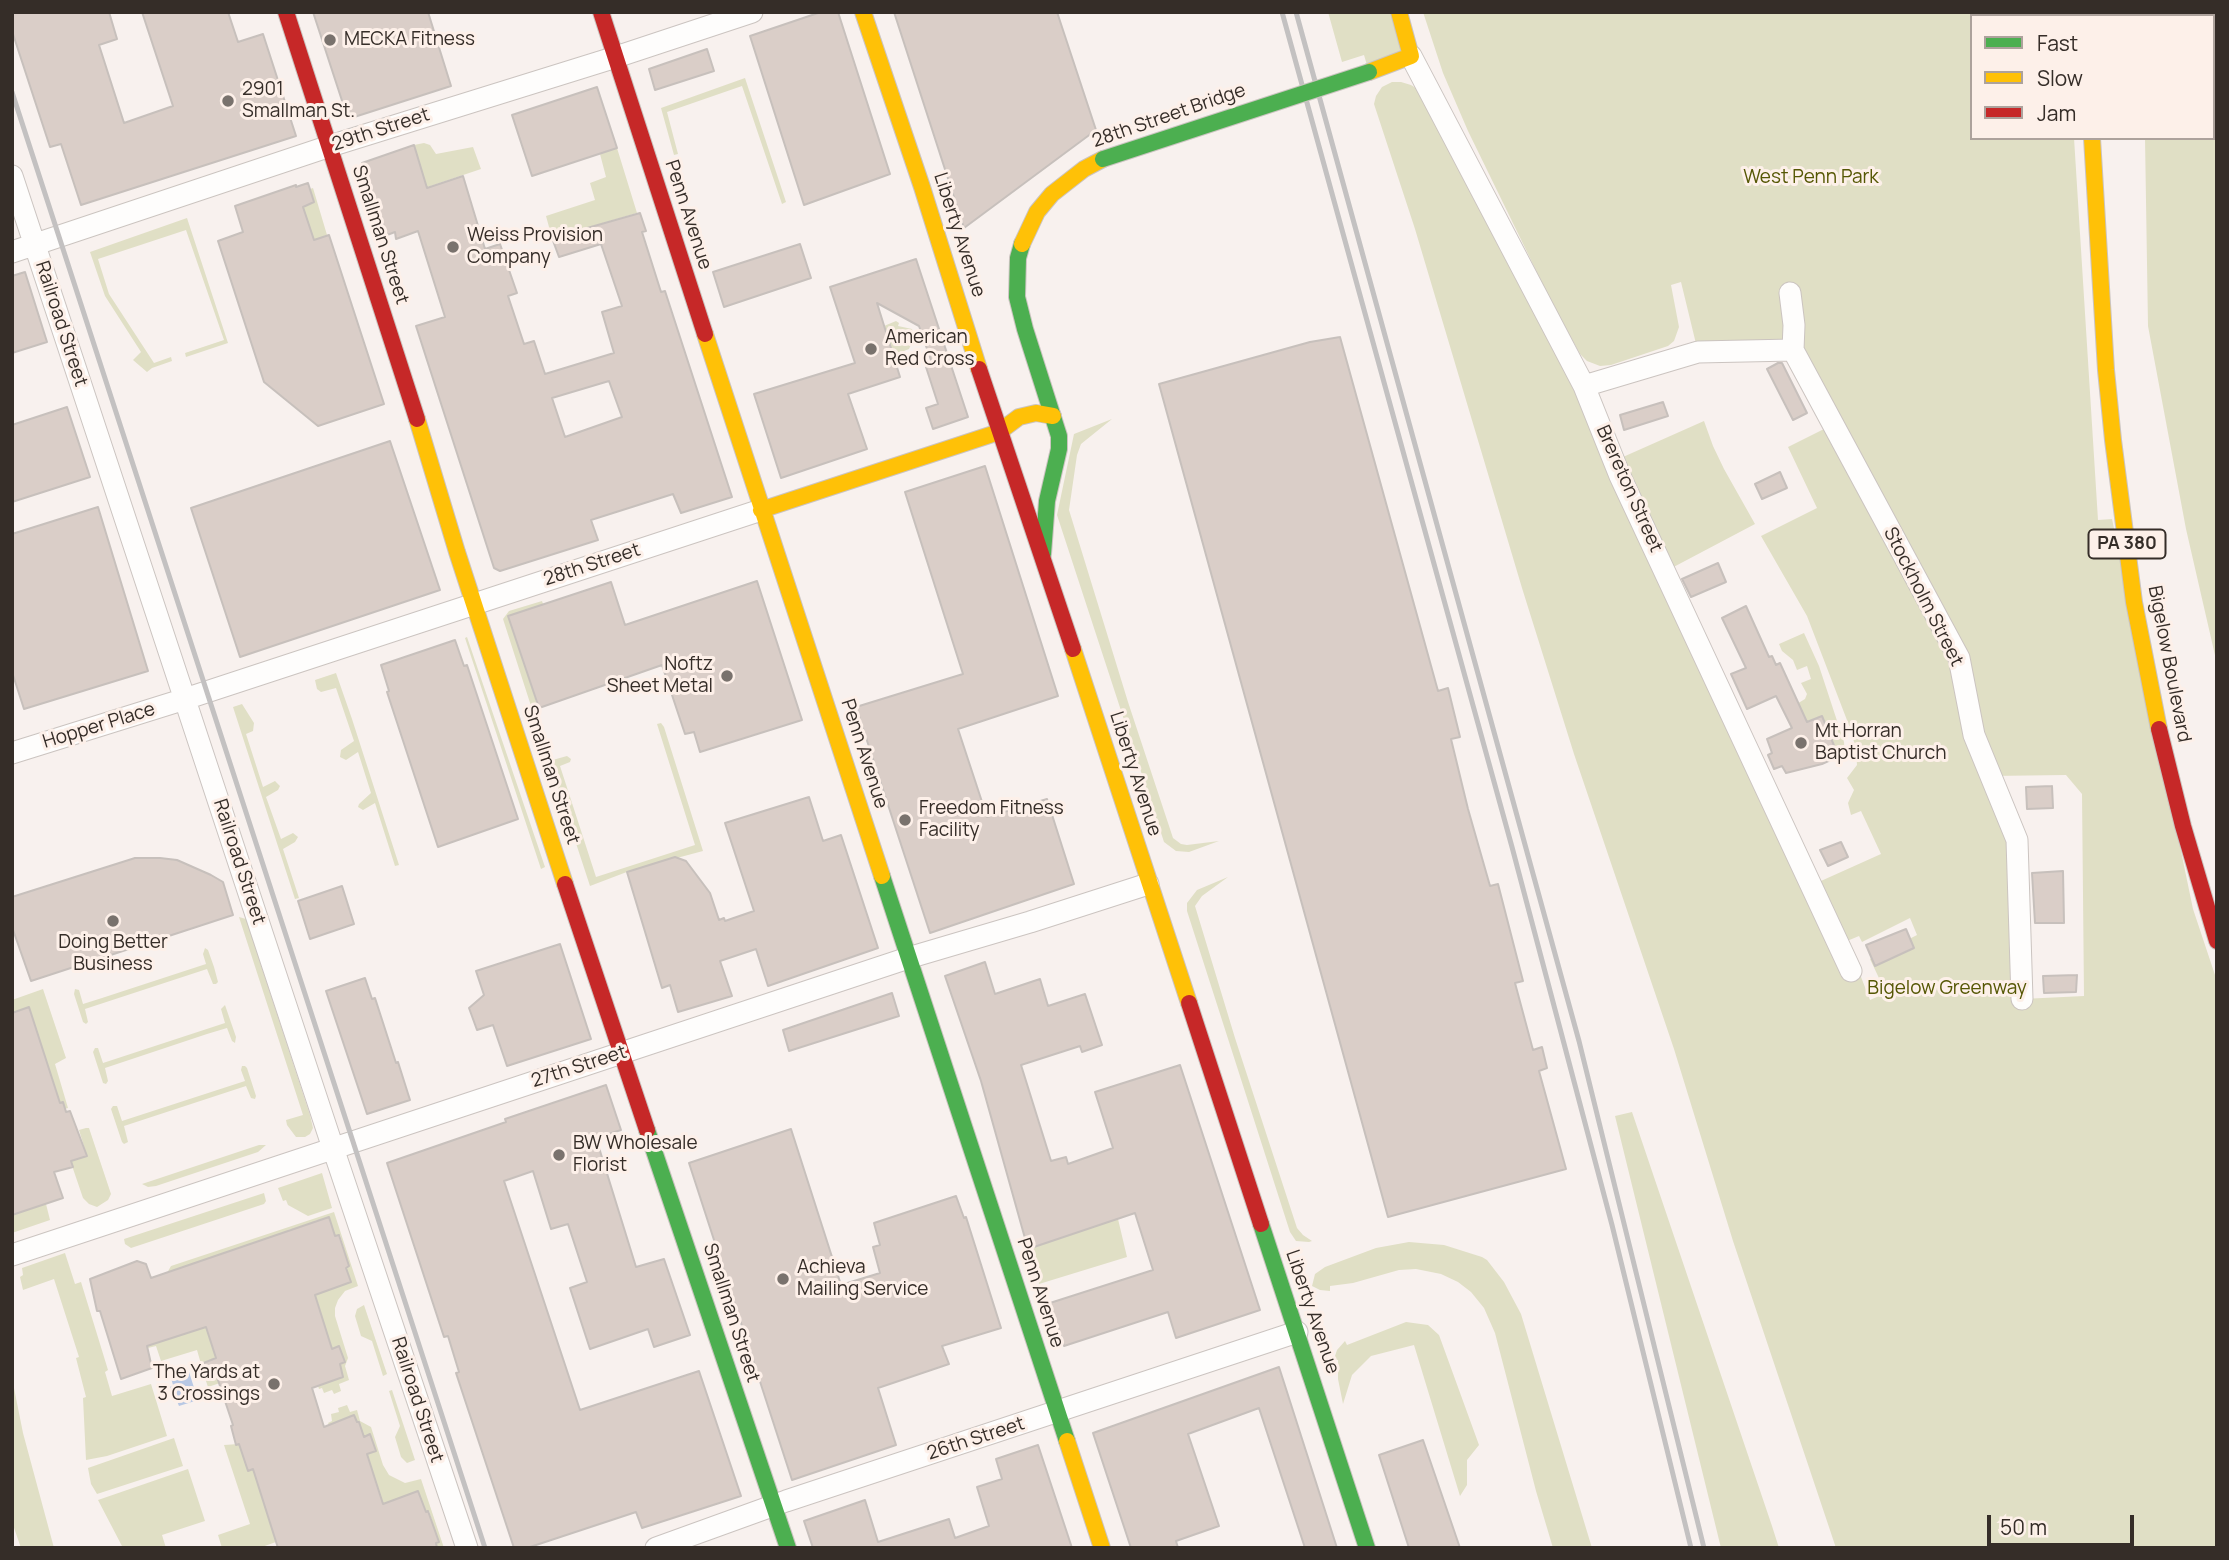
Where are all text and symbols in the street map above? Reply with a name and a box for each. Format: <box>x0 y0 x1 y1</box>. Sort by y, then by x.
legend <box>1970 14 2215 140</box>
place label: MECKA Fitness <box>344 29 475 51</box>
text: Fast <box>2037 29 2078 57</box>
marker: MECKA Fitness <box>322 32 338 48</box>
text: Slow <box>2037 64 2083 92</box>
place label: 2901 Smallman St. <box>242 79 355 123</box>
street label: 28th Street Bridge <box>1089 79 1249 153</box>
marker: 2901 Smallman St. <box>220 93 236 109</box>
text: Jam <box>2037 99 2076 127</box>
street label: 29th Street <box>329 104 433 156</box>
street label: Penn Avenue <box>660 157 716 273</box>
street label: Smallman Street <box>347 163 413 307</box>
park label: West Penn Park <box>1743 167 1879 189</box>
street label: Liberty Avenue <box>928 170 990 300</box>
place label: Weiss Provision Company <box>467 225 603 269</box>
marker: Weiss Provision Company <box>445 239 461 255</box>
street label: Railroad Street <box>30 258 92 390</box>
place label: American Red Cross <box>885 327 974 371</box>
marker: American Red Cross <box>863 341 879 357</box>
street label: Brereton Street <box>1591 422 1667 556</box>
street label: Stockholm Street <box>1878 524 1968 670</box>
road number: PA 380 <box>2088 530 2166 558</box>
street label: 28th Street <box>541 539 643 591</box>
street label: Bigelow Boulevard <box>2143 584 2195 744</box>
place label: Noftz Sheet Metal <box>607 654 713 698</box>
marker: Noftz Sheet Metal <box>719 668 735 684</box>
street label: Penn Avenue <box>836 696 892 812</box>
street label: Hopper Place <box>40 698 158 754</box>
street label: Smallman Street <box>518 703 584 847</box>
street label: Liberty Avenue <box>1104 709 1166 839</box>
place label: Mt Horran Baptist Church <box>1815 721 1947 765</box>
marker: Mt Horran Baptist Church <box>1793 735 1809 751</box>
street label: Railroad Street <box>208 796 270 928</box>
place label: Freedom Fitness Facility <box>919 798 1064 842</box>
marker: Freedom Fitness Facility <box>897 812 913 828</box>
marker: Doing Better Business <box>105 913 121 929</box>
place label: Doing Better Business <box>58 932 168 976</box>
park label: Bigelow Greenway <box>1867 978 2027 1000</box>
street label: 27th Street <box>528 1041 630 1093</box>
place label: BW Wholesale Florist <box>573 1133 698 1177</box>
marker: BW Wholesale Florist <box>551 1147 567 1163</box>
street label: Penn Avenue <box>1012 1235 1068 1351</box>
street label: Smallman Street <box>698 1241 764 1385</box>
street label: Liberty Avenue <box>1280 1247 1344 1377</box>
place label: Achieva Mailing Service <box>797 1257 928 1301</box>
marker: Achieva Mailing Service <box>775 1271 791 1287</box>
street label: Railroad Street <box>386 1334 448 1466</box>
place label: The Yards at 3 Crossings <box>153 1362 260 1406</box>
marker: The Yards at 3 Crossings <box>266 1376 282 1392</box>
street label: 26th Street <box>924 1413 1028 1465</box>
scale bar <box>1991 1500 2138 1544</box>
text: 50 m <box>2000 1513 2047 1541</box>

